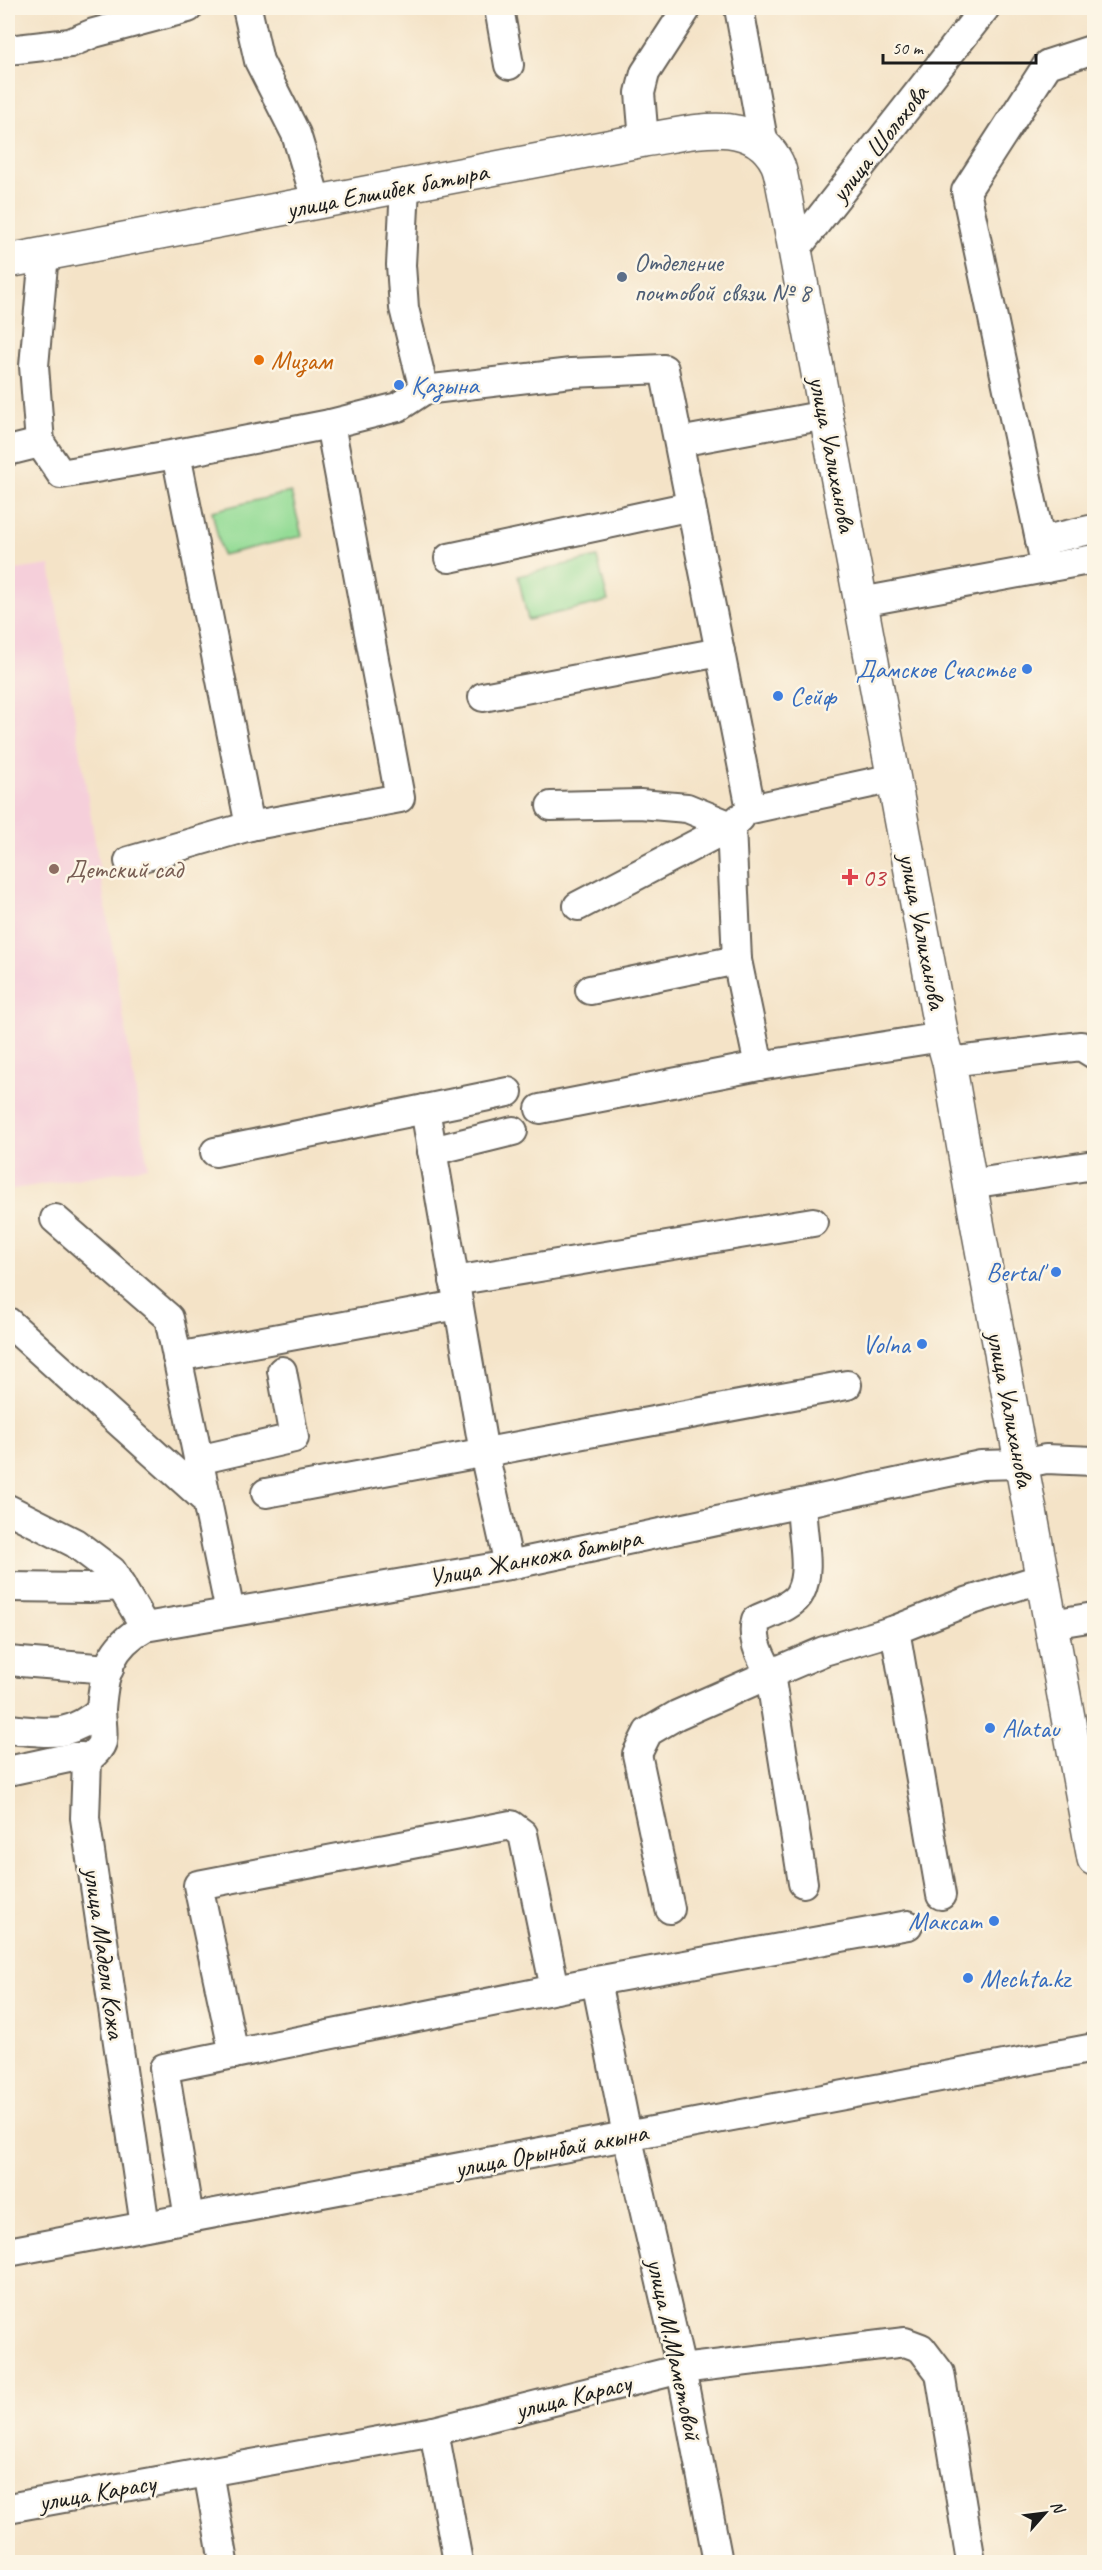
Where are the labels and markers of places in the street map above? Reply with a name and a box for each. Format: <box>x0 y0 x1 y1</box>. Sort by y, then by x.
place label: Отделение почтовой связи № 8 <box>634 246 813 309</box>
marker: Отделение почтовой связи № 8 <box>615 270 629 284</box>
place label: Мизам <box>271 344 334 378</box>
marker: Мизам <box>252 353 266 367</box>
place label: Қазына <box>411 369 480 403</box>
marker: Қазына <box>392 378 406 392</box>
place label: Дамское Счастье <box>856 653 1017 686</box>
marker: Дамское Счастье <box>1020 662 1034 676</box>
place label: Сейф <box>790 680 838 713</box>
marker: Сейф <box>771 689 785 703</box>
place label: Детский сад <box>66 853 185 886</box>
place label: 03 <box>862 861 888 894</box>
marker: Детский сад <box>47 862 61 876</box>
marker: 03 <box>843 870 857 884</box>
place label: Bertal' <box>986 1256 1049 1289</box>
marker: Bertal' <box>1049 1265 1063 1279</box>
place label: Volna <box>862 1328 912 1361</box>
marker: Volna <box>915 1337 929 1351</box>
place label: Alatau <box>1002 1712 1061 1745</box>
marker: Alatau <box>983 1721 997 1735</box>
place label: Максат <box>908 1905 983 1938</box>
marker: Максат <box>987 1914 1001 1928</box>
place label: Mechta.kz <box>980 1962 1073 1995</box>
marker: Mechta.kz <box>961 1971 975 1985</box>

